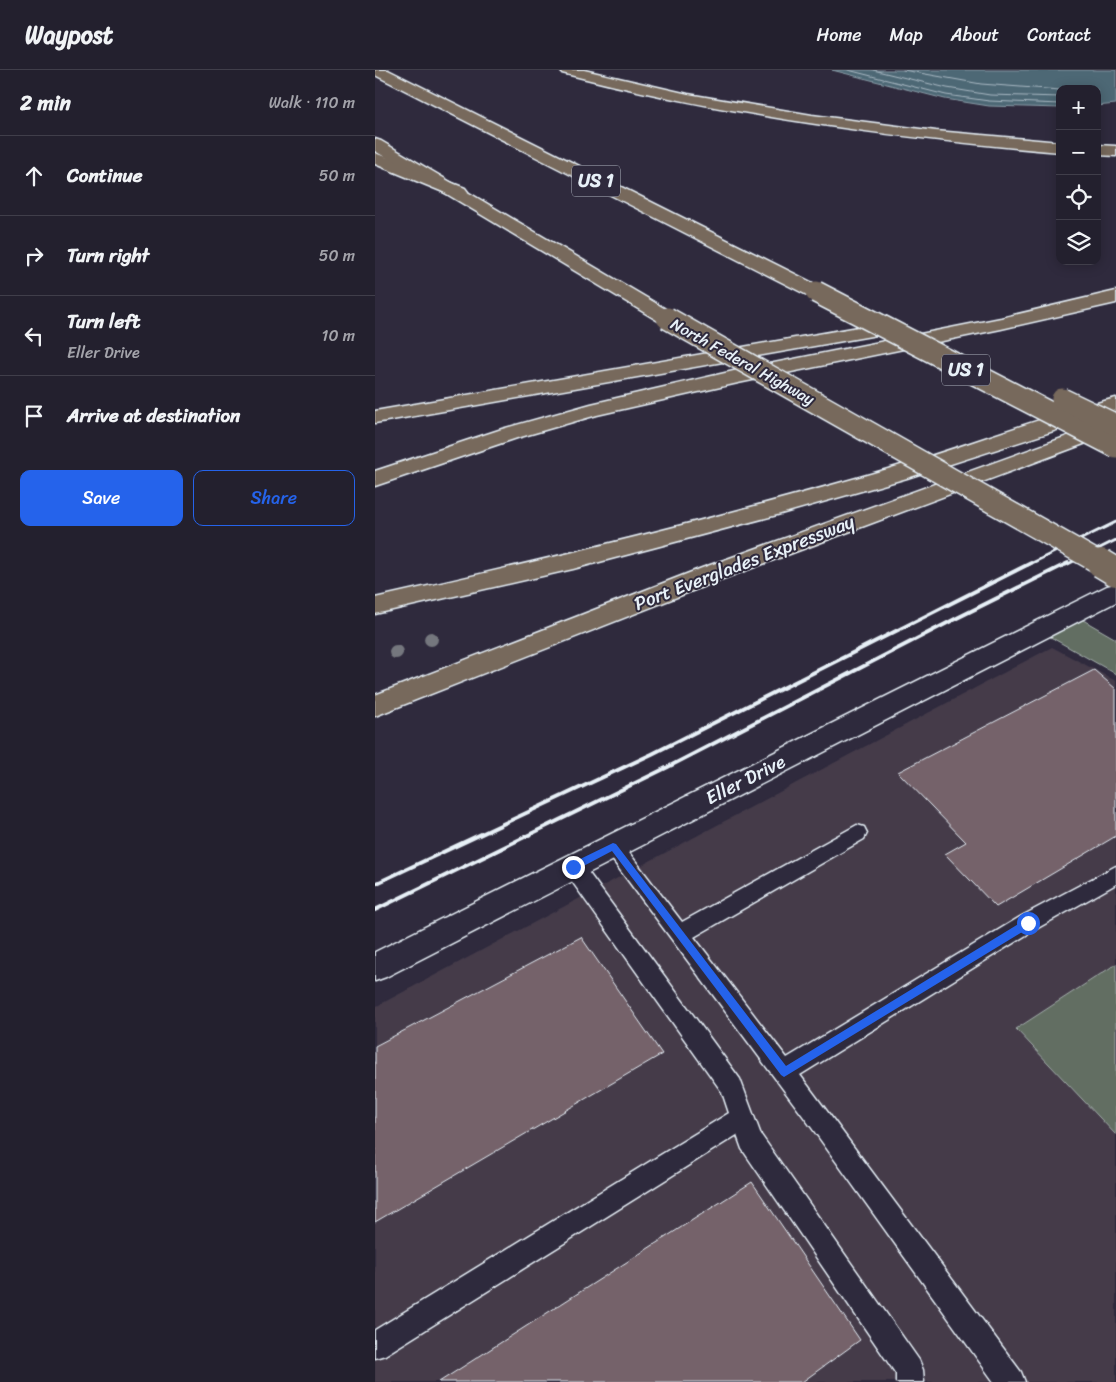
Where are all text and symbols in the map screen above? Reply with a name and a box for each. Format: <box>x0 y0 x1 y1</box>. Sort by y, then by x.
text: Waypost <box>25 14 113 56</box>
text: Home <box>817 19 862 51</box>
text: Map <box>890 19 923 51</box>
text: About <box>951 19 999 51</box>
text: Contact <box>1027 19 1091 51</box>
text: 2 min <box>20 84 71 122</box>
map controls <box>1056 85 1101 265</box>
button: + <box>1056 85 1101 130</box>
text: Walk · 110 m <box>269 88 355 117</box>
button: − <box>1056 130 1101 175</box>
text: Continue <box>67 159 143 192</box>
text: 50 m <box>319 161 355 190</box>
icon: ahead <box>20 162 48 190</box>
road number: US 1 <box>572 165 620 196</box>
button: locate <box>1056 175 1101 220</box>
button: layers <box>1056 220 1101 265</box>
text: Turn right <box>67 239 149 272</box>
text: 50 m <box>319 241 355 270</box>
icon: right <box>20 242 48 270</box>
text: Turn left <box>67 305 140 338</box>
street label: North Federal Highway <box>665 310 821 414</box>
text: 10 m <box>322 321 355 350</box>
icon: left <box>20 322 48 350</box>
text: Eller Drive <box>67 338 140 367</box>
road number: US 1 <box>942 354 990 386</box>
text: Arrive at destination <box>67 399 240 432</box>
icon: arrive <box>20 402 48 430</box>
button: Save <box>20 470 183 526</box>
button: Share <box>193 470 355 526</box>
street label: Port Everglades Expressway <box>629 505 860 620</box>
street label: Eller Drive <box>699 745 791 814</box>
route end <box>562 856 585 879</box>
route start <box>1017 912 1040 935</box>

